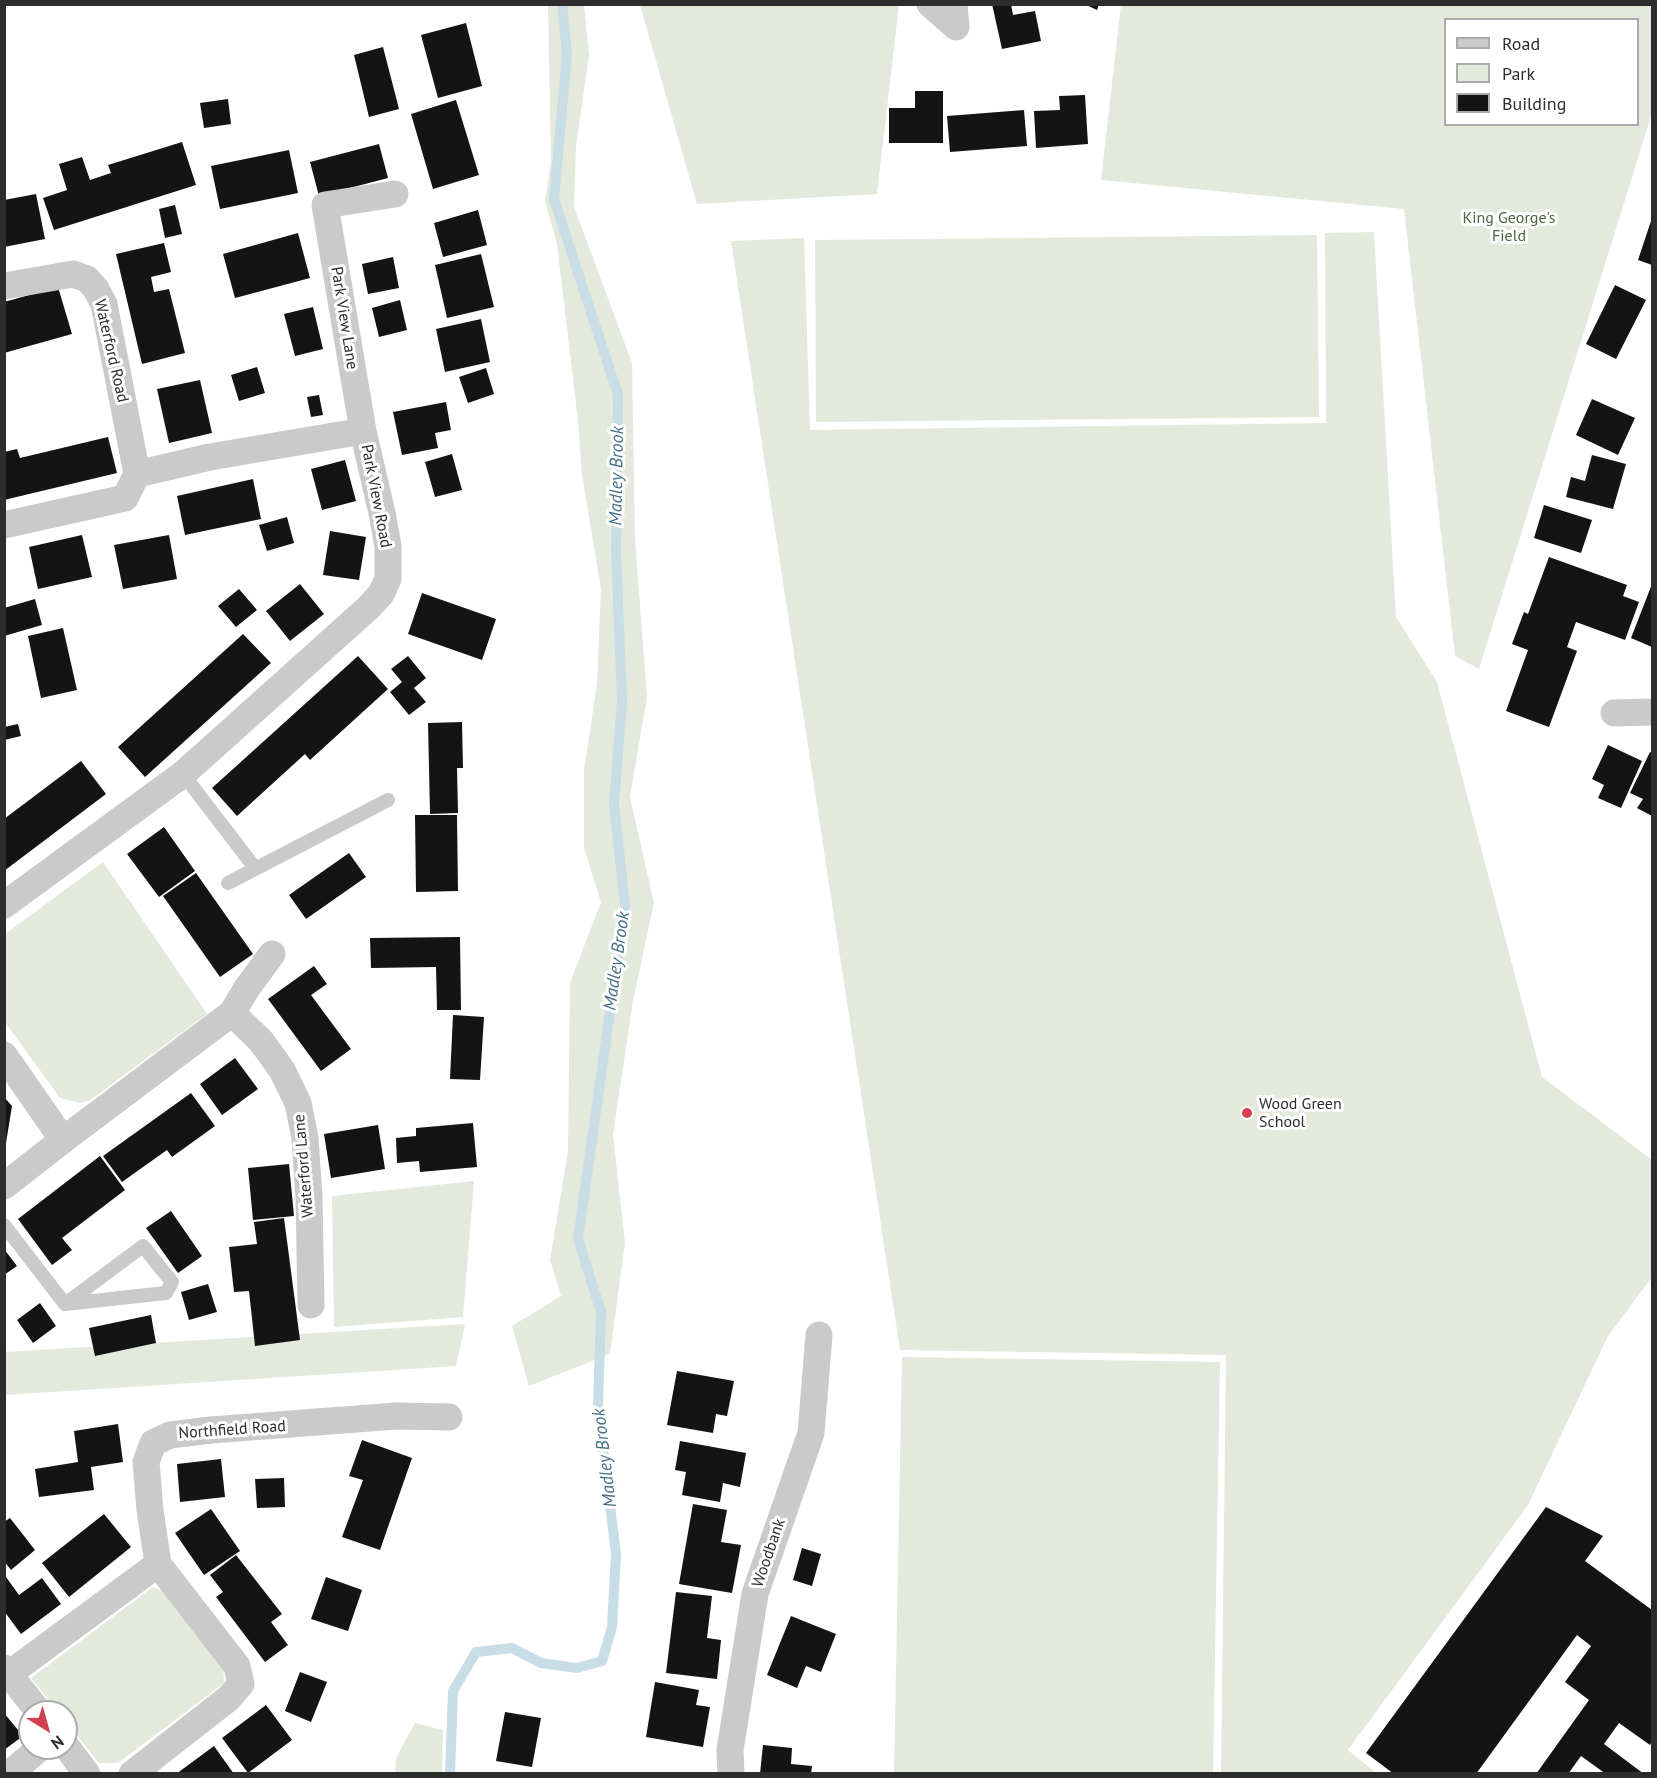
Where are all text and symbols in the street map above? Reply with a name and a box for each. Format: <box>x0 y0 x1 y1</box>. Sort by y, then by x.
legend <box>1444 18 1639 126</box>
text: Road <box>1502 32 1540 55</box>
text: Park <box>1502 62 1535 85</box>
text: Building <box>1502 92 1566 115</box>
park label: King George's Field <box>1462 208 1556 246</box>
street label: Park View Lane <box>326 265 362 371</box>
street label: Waterford Road <box>90 298 132 404</box>
water label: Madley Brook <box>605 426 629 526</box>
street label: Park View Road <box>357 443 395 549</box>
water label: Madley Brook <box>599 910 635 1012</box>
place label: Wood Green School <box>1259 1094 1342 1132</box>
marker: Wood Green School <box>1240 1106 1254 1120</box>
street label: Waterford Lane <box>290 1113 318 1219</box>
water label: Madley Brook <box>588 1407 622 1509</box>
street label: Northfield Road <box>178 1417 286 1443</box>
street label: Woodbank <box>748 1516 790 1590</box>
north arrow <box>18 1700 78 1760</box>
text: N <box>47 1732 68 1754</box>

